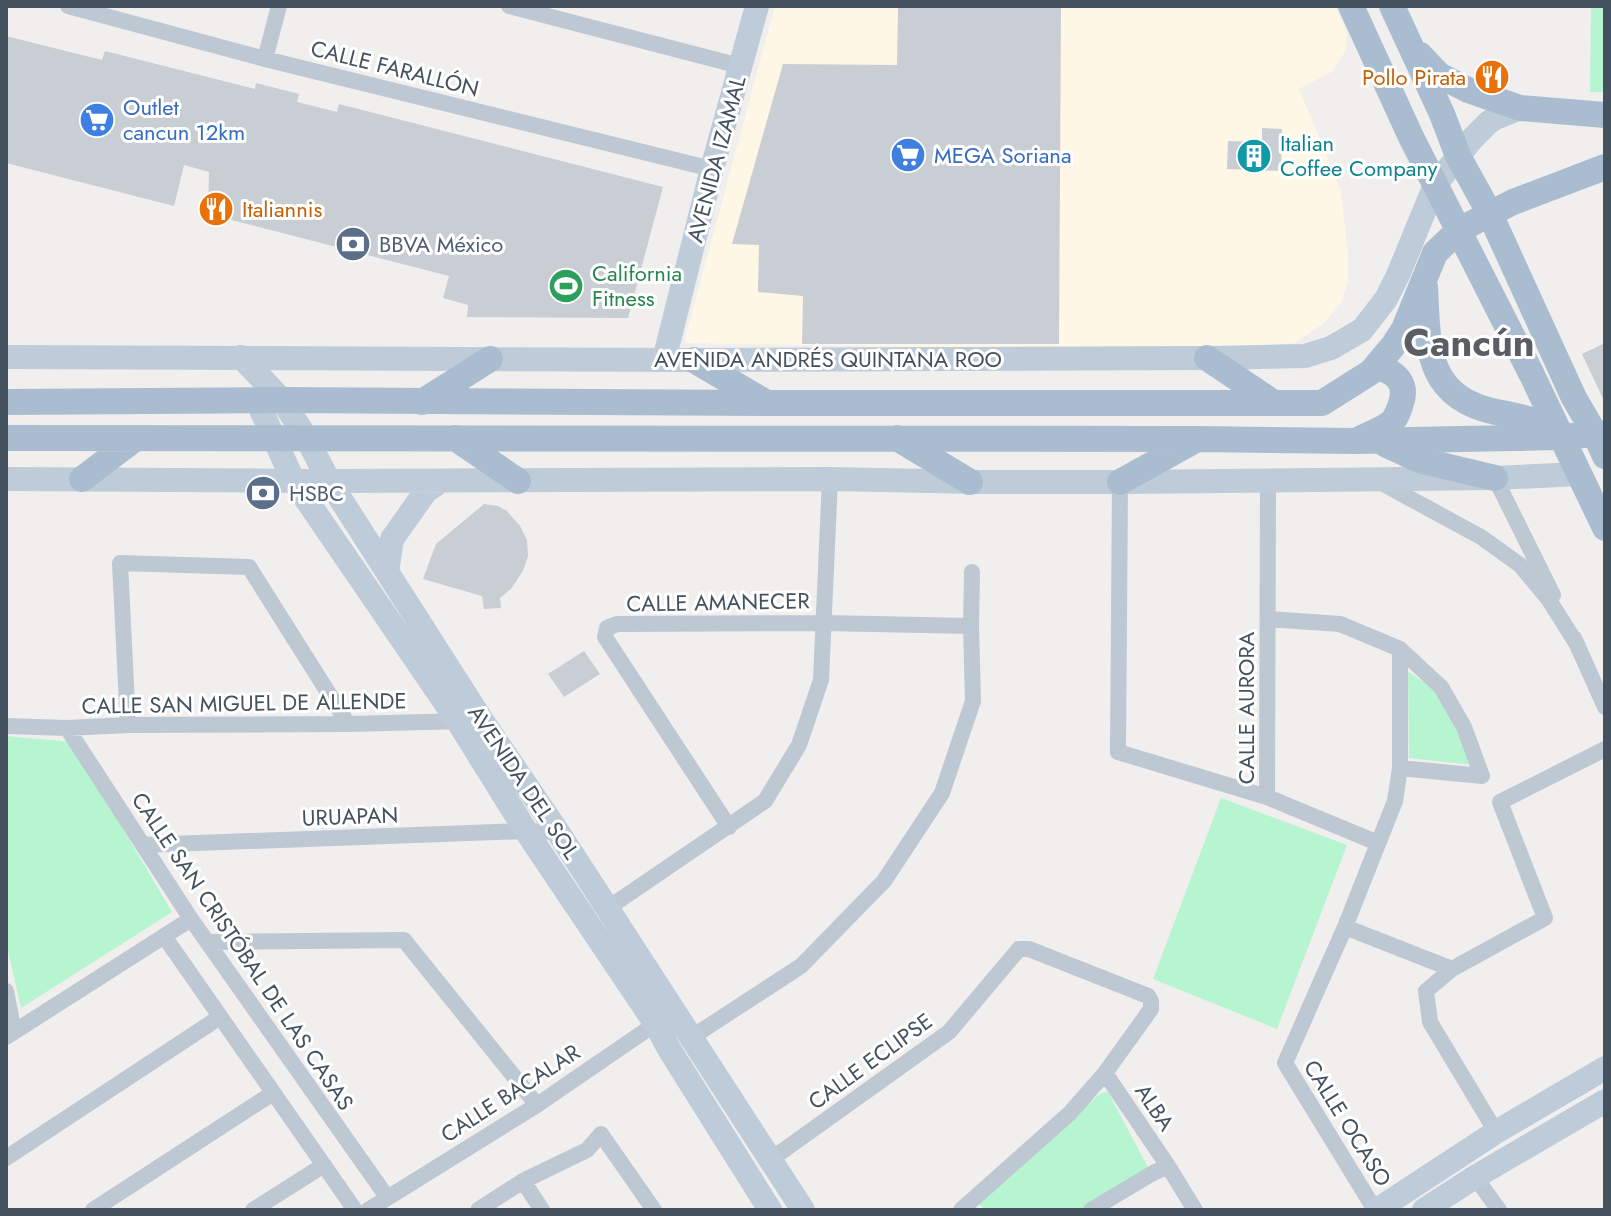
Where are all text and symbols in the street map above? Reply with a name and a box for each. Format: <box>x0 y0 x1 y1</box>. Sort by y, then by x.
street label: CALLE FARALLÓN <box>308 32 482 104</box>
restaurant icon: Pollo Pirata <box>1473 58 1511 96</box>
place label: Pollo Pirata <box>1362 61 1466 93</box>
street label: AVENIDA IZAMAL <box>678 72 754 246</box>
place label: Outlet cancun 12km <box>123 91 245 148</box>
supermarket icon: Outlet cancun 12km <box>78 101 116 139</box>
place label: Italian Coffee Company <box>1280 127 1438 184</box>
supermarket icon: MEGA Soriana <box>889 136 927 174</box>
building icon: Italian Coffee Company <box>1235 137 1273 175</box>
place label: MEGA Soriana <box>934 139 1071 171</box>
restaurant icon: Italiannis <box>197 190 235 228</box>
place label: Italiannis <box>242 193 322 225</box>
bank icon: BBVA México <box>334 225 372 263</box>
place label: BBVA México <box>379 228 503 260</box>
place label: California Fitness <box>592 257 682 314</box>
sports icon: California Fitness <box>547 267 585 305</box>
district label: Cancún <box>1403 315 1535 370</box>
street label: AVENIDA ANDRÉS QUINTANA ROO <box>654 343 1002 375</box>
bank icon: HSBC <box>244 474 282 512</box>
place label: HSBC <box>289 477 344 509</box>
street label: CALLE AMANECER <box>626 584 811 620</box>
street label: CALLE AURORA <box>1230 631 1262 784</box>
street label: CALLE SAN MIGUEL DE ALLENDE <box>81 684 407 722</box>
street label: AVENIDA DEL SOL <box>460 699 588 866</box>
street label: CALLE SAN CRISTÓBAL DE LAS CASAS <box>124 786 362 1116</box>
street label: URUAPAN <box>301 798 399 834</box>
street label: CALLE ECLIPSE <box>801 1005 939 1117</box>
street label: CALLE BACALAR <box>434 1036 586 1150</box>
street label: CALLE OCASO <box>1296 1054 1400 1192</box>
street label: ALBA <box>1128 1077 1183 1137</box>

